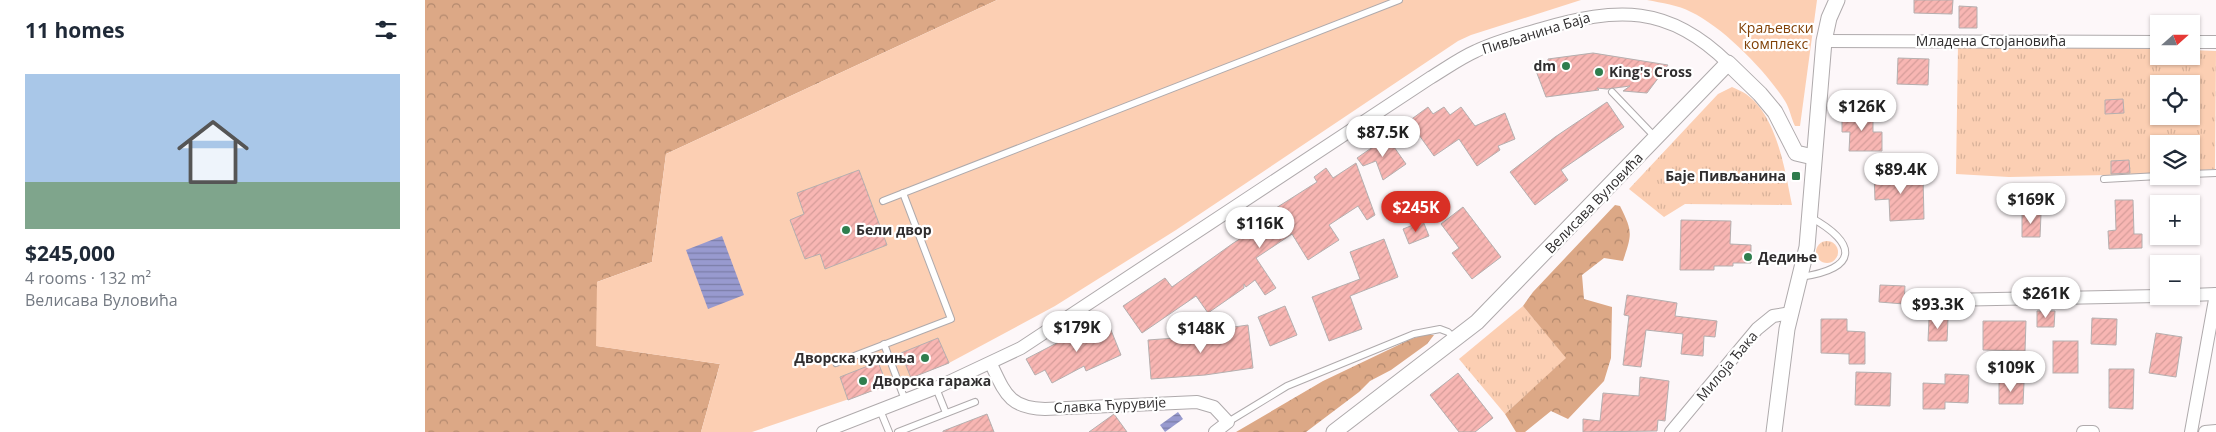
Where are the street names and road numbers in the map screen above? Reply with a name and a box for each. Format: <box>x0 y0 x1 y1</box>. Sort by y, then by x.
street label: Пивљанина Баја <box>1479 7 1592 58</box>
street label: Младена Стојановића <box>1916 31 2066 50</box>
street label: Велисава Вуловића <box>1540 148 1647 257</box>
street label: Милоја Ђака <box>1692 327 1762 405</box>
street label: Славка Ћурувије <box>1053 392 1167 417</box>

